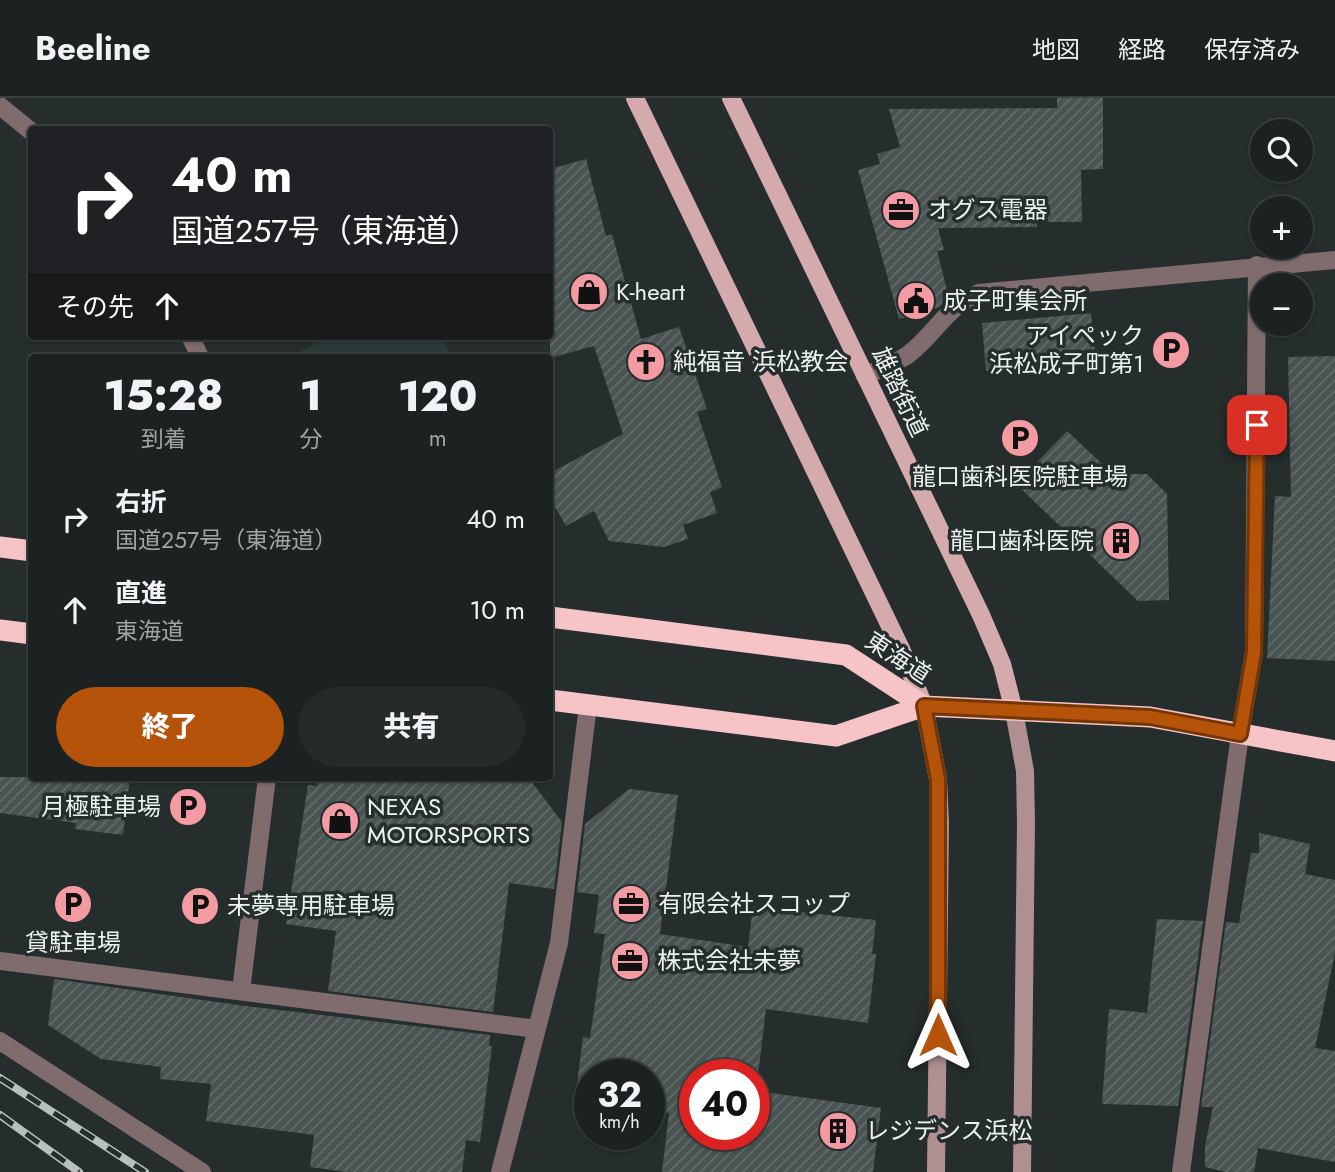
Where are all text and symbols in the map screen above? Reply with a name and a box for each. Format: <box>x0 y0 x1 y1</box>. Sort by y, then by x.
text: Beeline <box>35 25 151 72</box>
text: 地図 <box>1032 32 1080 67</box>
text: 経路 <box>1118 32 1166 67</box>
text: 保存済み <box>1204 32 1300 67</box>
map controls <box>1250 119 1313 336</box>
button: search <box>1250 119 1313 182</box>
text: 40 m <box>171 140 293 210</box>
icon: right <box>56 154 147 245</box>
office icon: オグス電器 <box>880 189 922 231</box>
place label: オグス電器 <box>928 192 1048 227</box>
button: + <box>1250 196 1313 259</box>
text: 国道257号（東海道） <box>171 208 480 254</box>
shop icon: K-heart <box>568 271 610 313</box>
button: − <box>1250 273 1313 336</box>
place label: K-heart <box>616 274 685 309</box>
public building icon: 成子町集会所 <box>895 280 937 322</box>
place label: 成子町集会所 <box>943 283 1087 318</box>
icon: ahead <box>148 287 186 325</box>
text: その先 <box>56 288 134 326</box>
place label: アイペック 浜松成子町第1 <box>989 318 1144 381</box>
parking icon: アイペック 浜松成子町第1 <box>1150 329 1192 371</box>
church icon: 純福音 浜松教会 <box>625 341 667 383</box>
street label: 雄踏街道 <box>864 341 937 443</box>
place label: 純福音 浜松教会 <box>673 344 848 379</box>
text: 15:28 <box>104 365 224 426</box>
text: 1 <box>300 365 322 426</box>
text: 120 <box>398 366 477 427</box>
pin <box>1227 395 1287 455</box>
icon: arrive <box>1238 406 1276 444</box>
parking icon: 龍口歯科医院駐車場 <box>999 417 1041 459</box>
text: m <box>429 421 447 455</box>
text: 到着 <box>141 422 187 456</box>
text: 分 <box>299 422 322 456</box>
place label: 龍口歯科医院駐車場 <box>912 459 1128 494</box>
text: 右折 <box>115 483 167 521</box>
icon: right <box>56 500 94 538</box>
text: 40 m <box>466 500 525 538</box>
building icon: 龍口歯科医院 <box>1100 520 1142 562</box>
text: 国道257号（東海道） <box>115 523 337 557</box>
place label: 龍口歯科医院 <box>950 523 1094 558</box>
text: 直進 <box>115 574 167 612</box>
icon: ahead <box>56 591 94 629</box>
text: 10 m <box>470 591 525 629</box>
text: 東海道 <box>115 614 184 648</box>
street label: 東海道 <box>859 623 938 692</box>
button: 終了 <box>56 687 284 767</box>
button: 共有 <box>298 687 525 767</box>
parking icon: 月極駐車場 <box>167 786 209 828</box>
place label: 月極駐車場 <box>41 789 161 824</box>
place label: NEXAS MOTORSPORTS <box>367 789 530 852</box>
shop icon: NEXAS MOTORSPORTS <box>319 800 361 842</box>
parking icon: 貸駐車場 <box>52 883 94 925</box>
office icon: 有限会社スコップ <box>610 883 652 925</box>
parking icon: 未夢専用駐車場 <box>179 885 221 927</box>
place label: 有限会社スコップ <box>658 886 850 921</box>
place label: 未夢専用駐車場 <box>227 888 395 923</box>
place label: 貸駐車場 <box>25 925 121 960</box>
office icon: 株式会社未夢 <box>609 940 651 982</box>
place label: 株式会社未夢 <box>657 943 801 978</box>
position arrow <box>901 998 975 1072</box>
speed limit sign: 40 <box>679 1059 770 1150</box>
text: 32 <box>597 1070 642 1120</box>
text: km/h <box>599 1109 640 1135</box>
building icon: レジデンス浜松 <box>817 1110 859 1152</box>
place label: レジデンス浜松 <box>865 1113 1033 1148</box>

